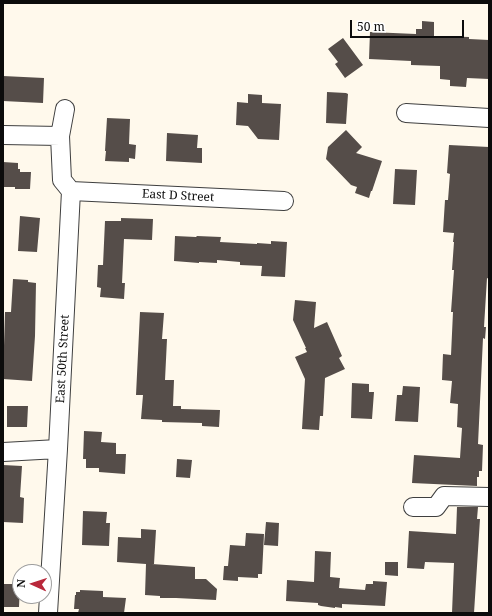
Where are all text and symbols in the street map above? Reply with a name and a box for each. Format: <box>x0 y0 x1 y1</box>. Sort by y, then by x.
scale bar <box>352 12 466 38</box>
text: 50 m <box>357 18 385 35</box>
street label: East D Street <box>142 187 214 205</box>
street label: East 50th Street <box>53 314 73 404</box>
north arrow <box>12 564 52 604</box>
text: N <box>13 579 28 588</box>

